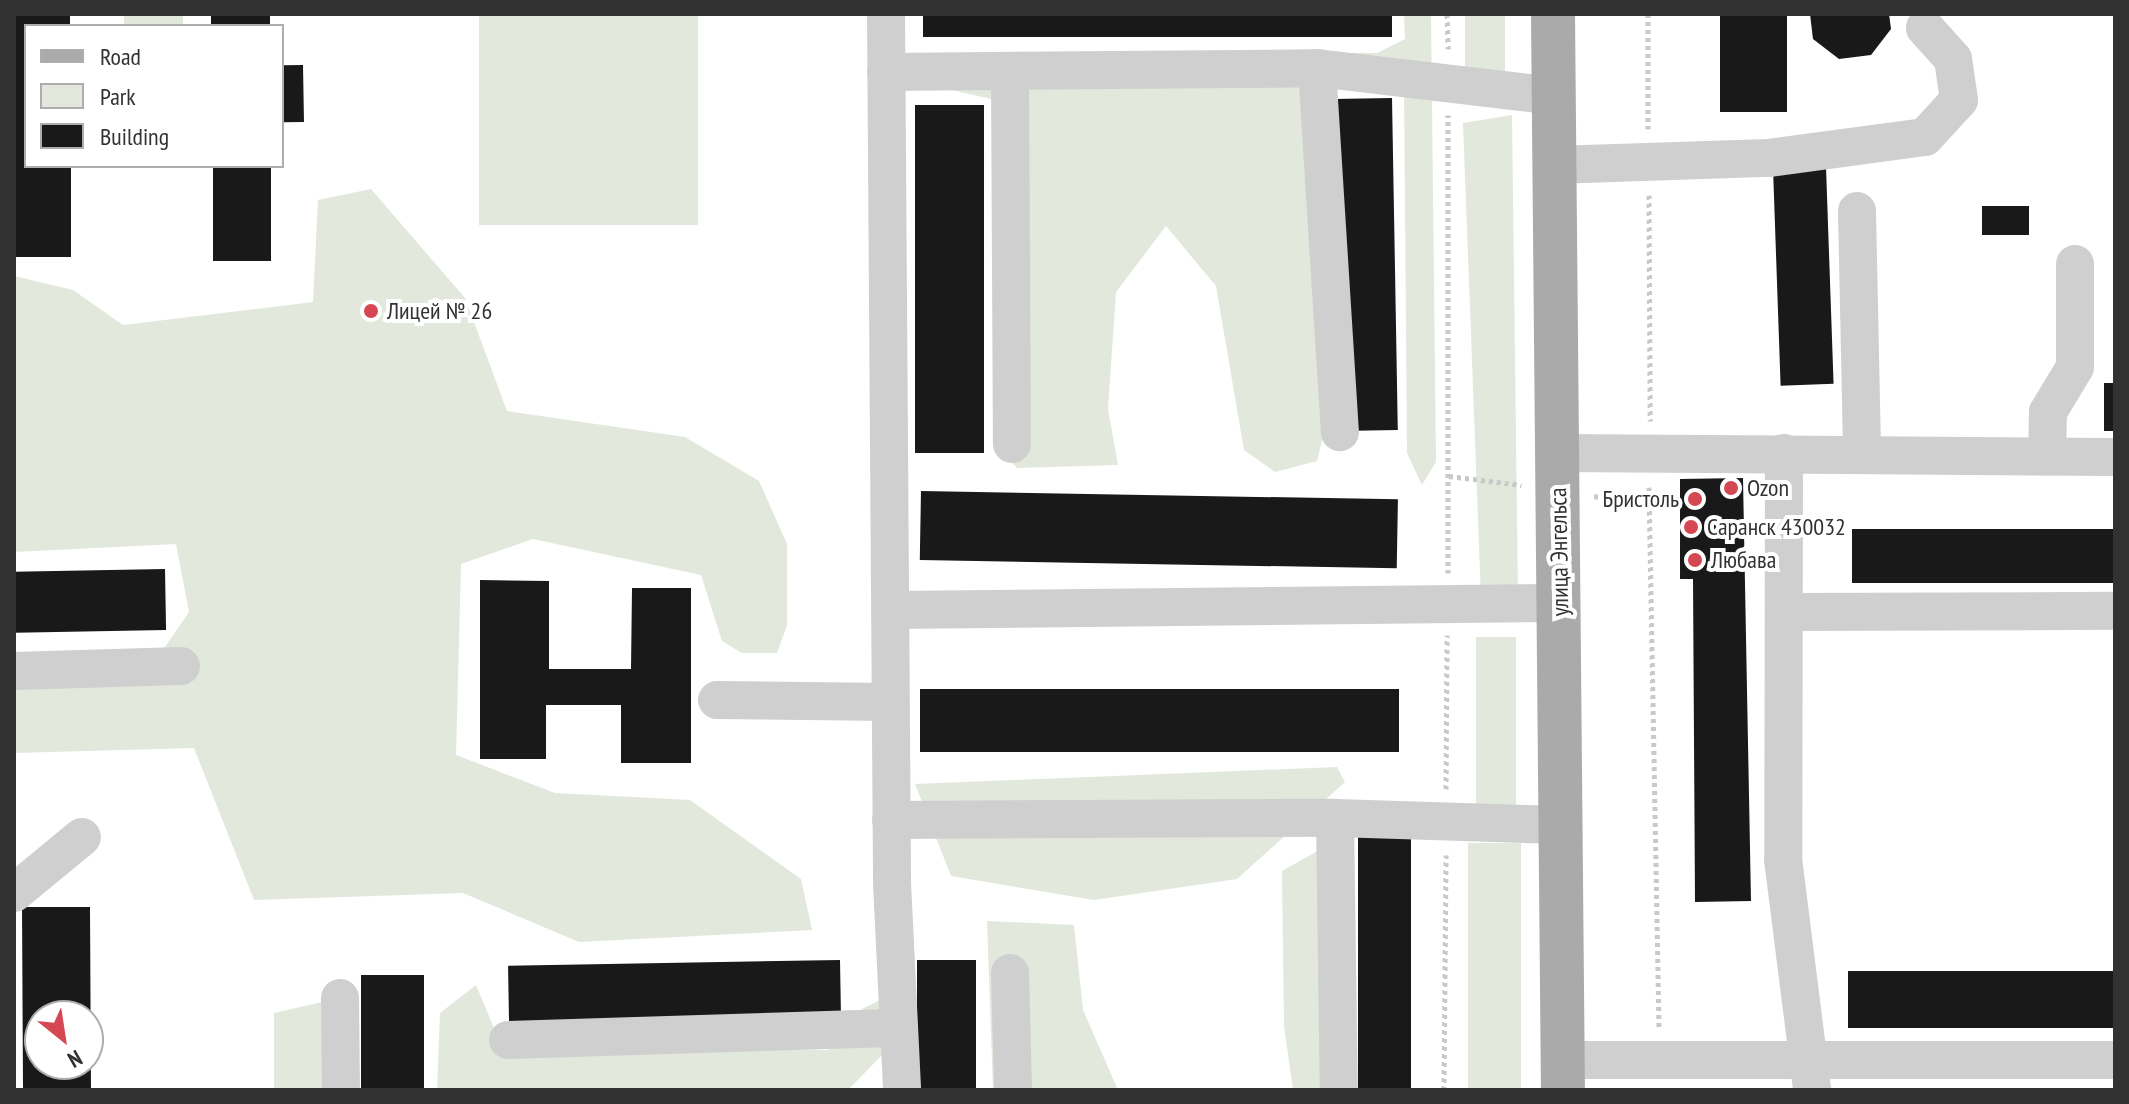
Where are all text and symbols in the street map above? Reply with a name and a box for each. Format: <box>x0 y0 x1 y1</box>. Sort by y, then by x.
legend <box>24 24 284 168</box>
text: Road <box>100 41 141 72</box>
text: Park <box>100 81 136 112</box>
text: Building <box>100 121 169 152</box>
place label: Лицей № 26 <box>387 297 492 325</box>
marker: Лицей № 26 <box>362 302 380 320</box>
place label: Ozon <box>1747 474 1789 502</box>
marker: Ozon <box>1722 479 1740 497</box>
place label: Бристоль <box>1602 485 1679 513</box>
street label: улица Энгельса <box>1543 487 1575 617</box>
marker: Бристоль <box>1686 490 1704 508</box>
place label: Саранск 430032 <box>1707 513 1846 541</box>
marker: Саранск 430032 <box>1682 518 1700 536</box>
place label: Любава <box>1711 546 1776 574</box>
marker: Любава <box>1686 551 1704 569</box>
north arrow <box>24 1000 104 1080</box>
text: N <box>63 1044 87 1074</box>

